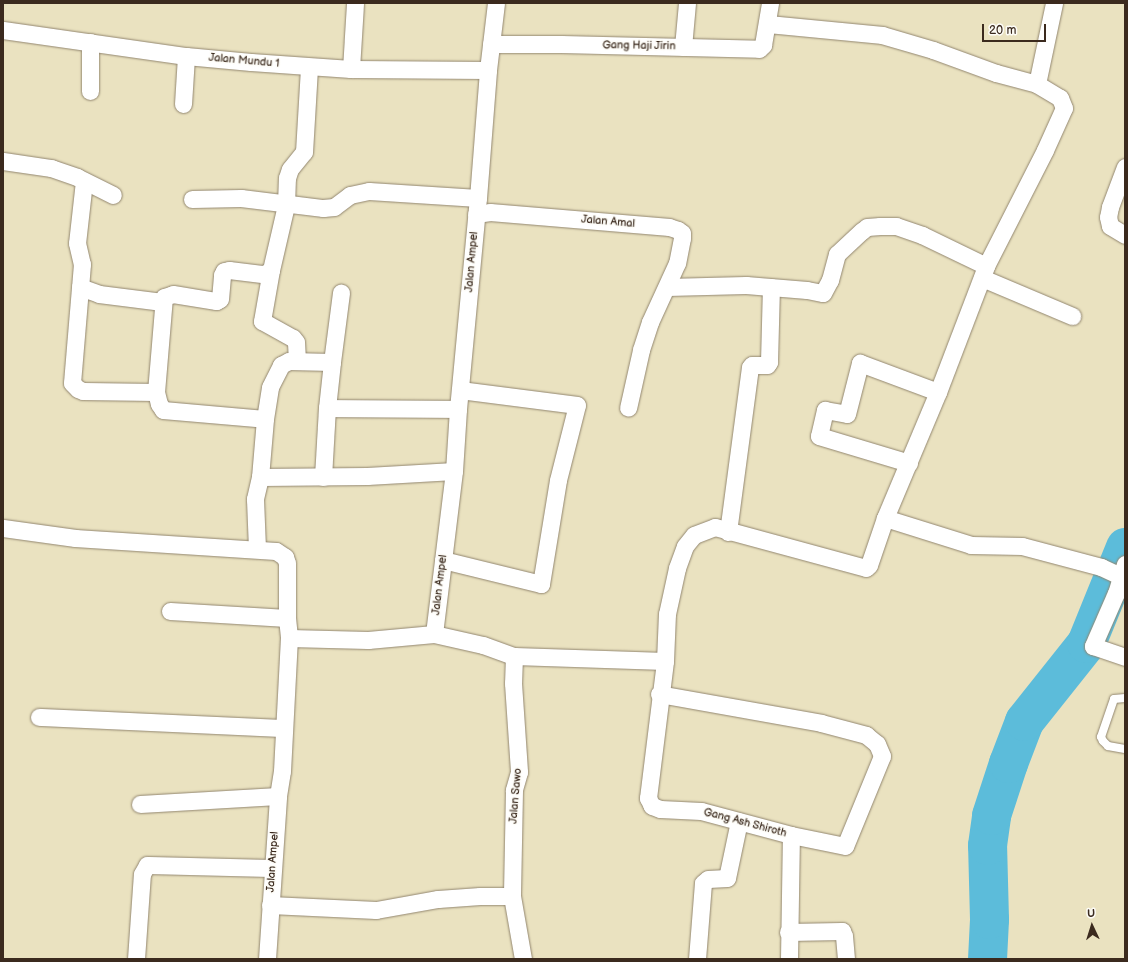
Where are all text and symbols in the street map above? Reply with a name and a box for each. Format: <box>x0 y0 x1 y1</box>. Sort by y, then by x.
scale bar <box>984 16 1048 42</box>
text: 20 m <box>989 23 1016 38</box>
street label: Gang Haji Jirin <box>602 39 676 53</box>
street label: Jalan Mundu 1 <box>208 51 280 71</box>
street label: Jalan Amal <box>581 213 635 231</box>
street label: Jalan Ampel <box>463 231 481 293</box>
street label: Jalan Ampel <box>430 554 450 616</box>
street label: Jalan Sawo <box>507 768 525 824</box>
street label: Gang Ash Shiroth <box>702 806 788 840</box>
street label: Jalan Ampel <box>264 831 282 893</box>
north arrow <box>1072 906 1112 946</box>
text: U <box>1087 907 1095 920</box>

